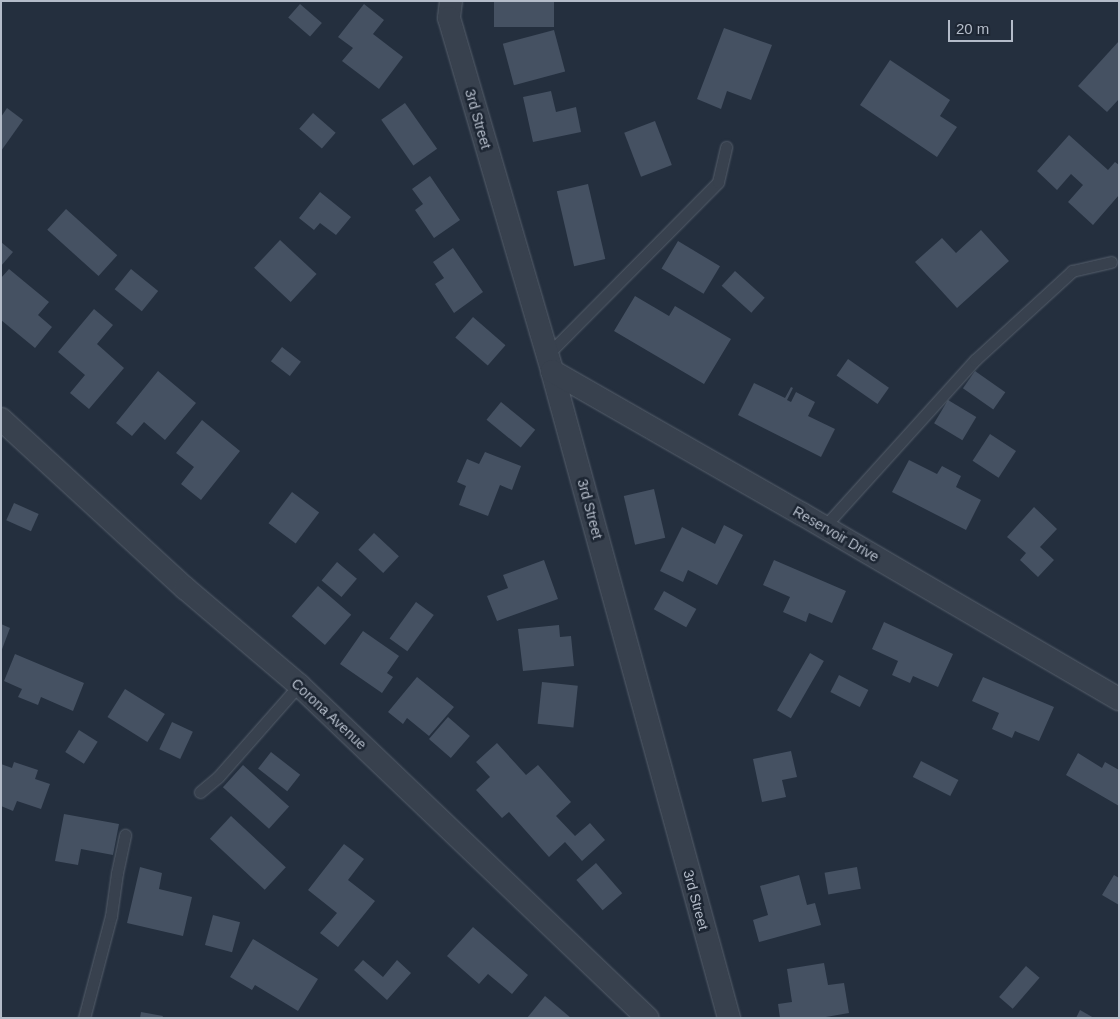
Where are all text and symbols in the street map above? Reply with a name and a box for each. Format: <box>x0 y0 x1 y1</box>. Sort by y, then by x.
scale bar <box>950 10 1015 42</box>
text: 20 m <box>956 20 989 37</box>
street label: 3rd Street <box>461 87 495 151</box>
street label: 3rd Street <box>574 477 606 541</box>
street label: Reservoir Drive <box>790 503 882 565</box>
street label: Corona Avenue <box>288 675 370 753</box>
street label: 3rd Street <box>680 868 712 932</box>

